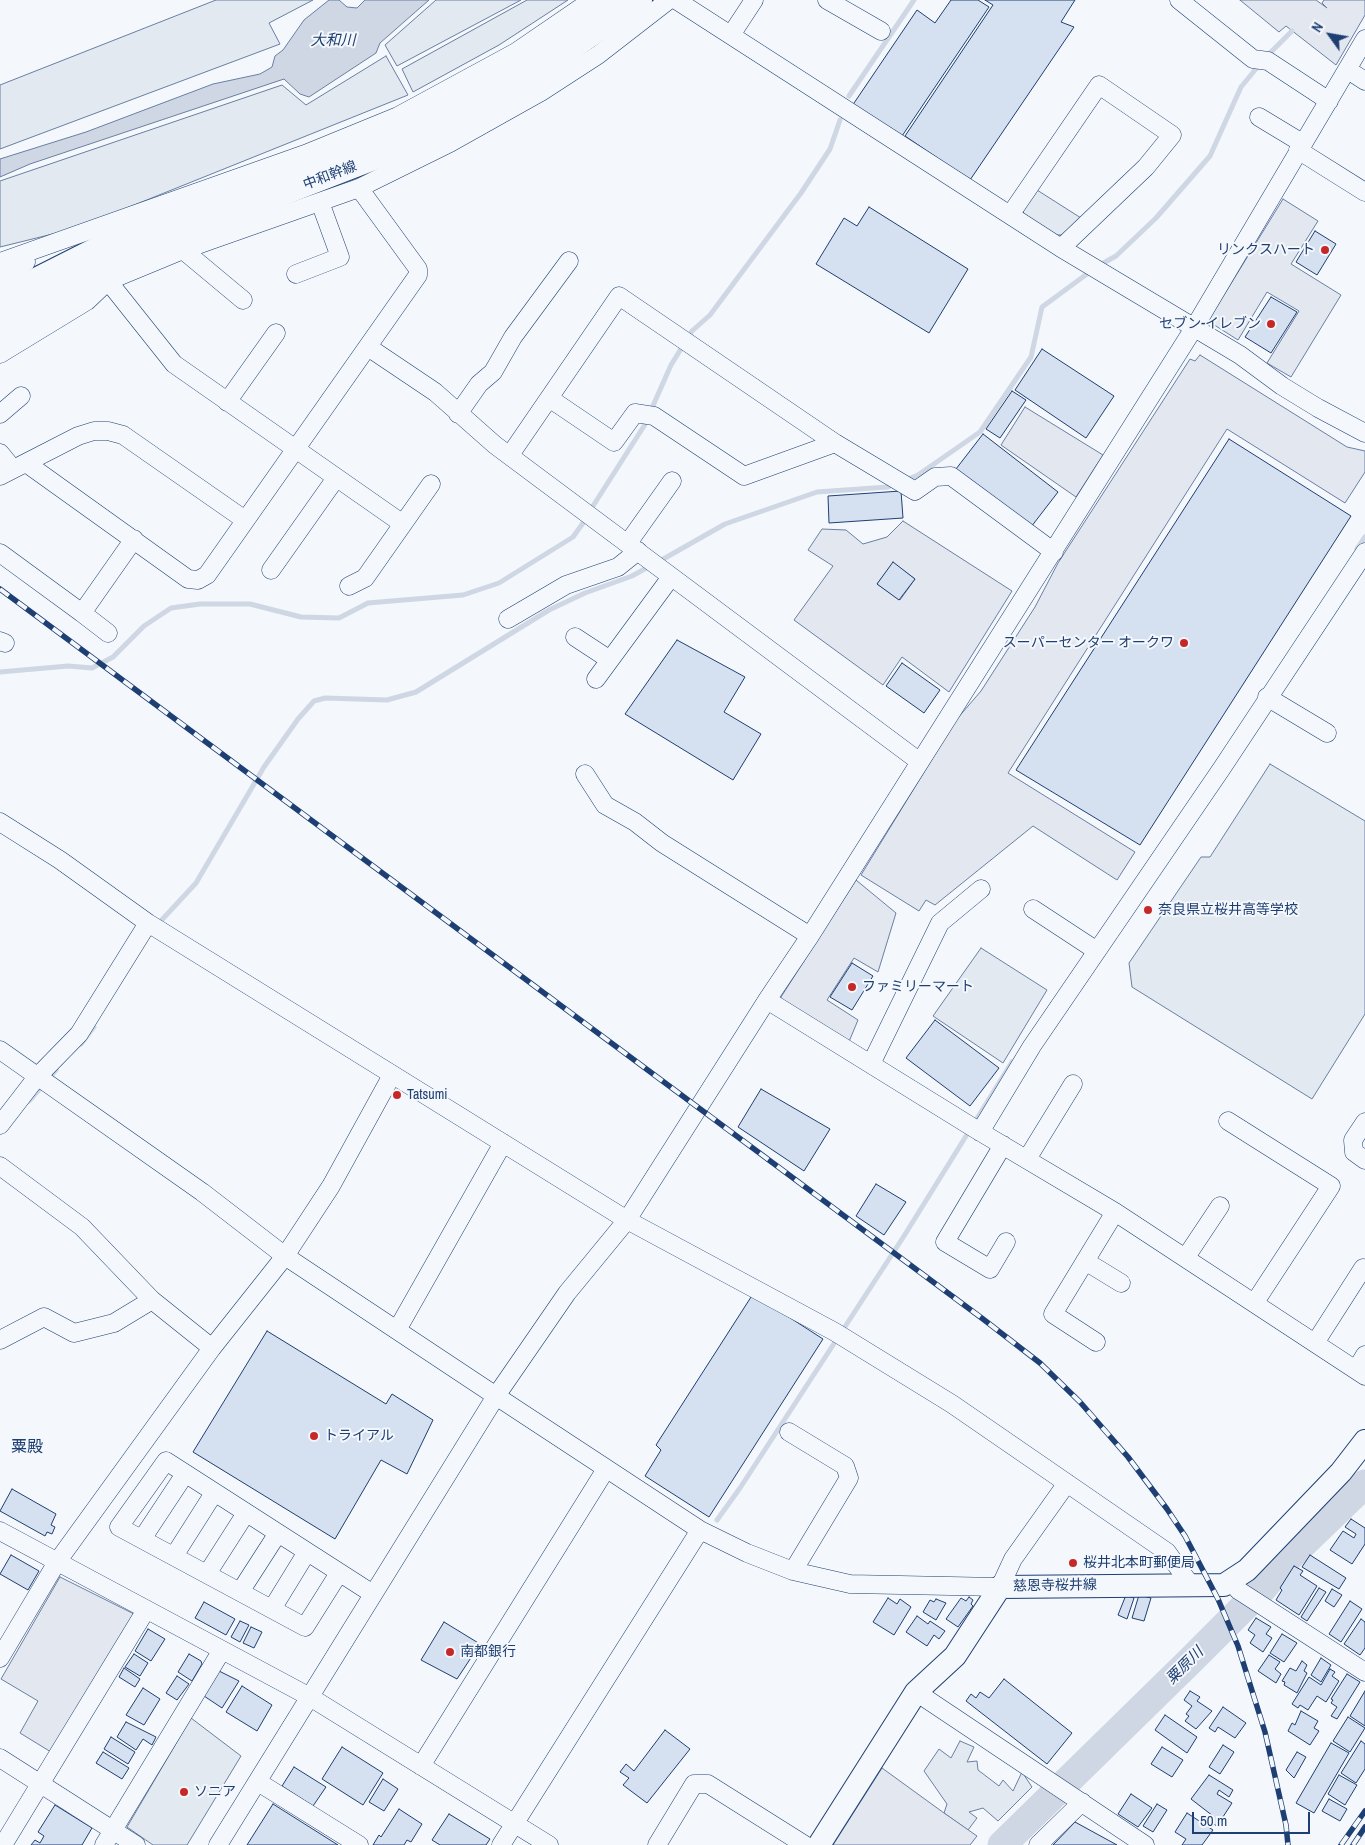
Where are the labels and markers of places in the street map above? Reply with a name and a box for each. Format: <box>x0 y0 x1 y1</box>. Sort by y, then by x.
place label: リンクスハート <box>1217 242 1315 258</box>
marker: リンクスハート <box>1319 244 1331 256</box>
place label: セブン-イレブン <box>1159 316 1261 332</box>
marker: セブン-イレブン <box>1265 318 1277 330</box>
place label: スーパーセンター オークワ <box>1003 635 1174 651</box>
marker: スーパーセンター オークワ <box>1178 637 1190 649</box>
place label: 奈良県立桜井高等学校 <box>1158 902 1298 918</box>
marker: 奈良県立桜井高等学校 <box>1142 904 1154 916</box>
place label: ファミリーマート <box>862 979 974 995</box>
marker: ファミリーマート <box>846 981 858 993</box>
place label: Tatsumi <box>407 1087 447 1103</box>
marker: Tatsumi <box>391 1089 403 1101</box>
place label: トライアル <box>324 1428 394 1444</box>
marker: トライアル <box>308 1430 320 1442</box>
place label: 桜井北本町郵便局 <box>1083 1555 1195 1571</box>
marker: 桜井北本町郵便局 <box>1067 1557 1079 1569</box>
place label: 南都銀行 <box>460 1644 516 1660</box>
marker: 南都銀行 <box>444 1646 456 1658</box>
place label: ソニア <box>194 1784 236 1800</box>
marker: ソニア <box>178 1786 190 1798</box>

